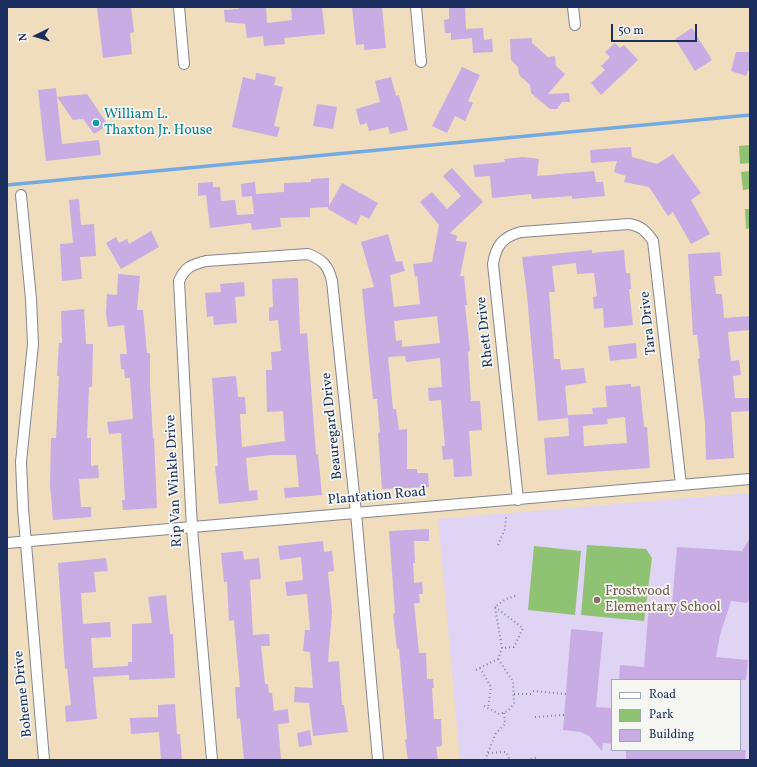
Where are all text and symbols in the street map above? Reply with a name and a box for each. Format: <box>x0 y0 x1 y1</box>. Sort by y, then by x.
north arrow <box>16 16 56 56</box>
scale bar <box>613 16 699 42</box>
text: 50 m <box>618 23 644 39</box>
text: N <box>16 32 31 42</box>
place label: William L. Thaxton Jr. House <box>104 107 212 140</box>
marker: William L. Thaxton Jr. House <box>91 118 101 128</box>
street label: Tara Drive <box>637 290 661 356</box>
street label: Rhett Drive <box>474 296 498 368</box>
street label: Beauregard Drive <box>319 372 347 480</box>
street label: Rip Van Winkle Drive <box>163 414 187 548</box>
street label: Plantation Road <box>327 484 427 510</box>
place label: Frostwood Elementary School <box>605 584 721 616</box>
marker: Frostwood Elementary School <box>592 595 602 605</box>
street label: Boheme Drive <box>11 650 37 738</box>
legend <box>611 679 741 751</box>
text: Road <box>649 687 676 703</box>
text: Park <box>649 707 674 723</box>
text: Building <box>649 727 694 743</box>

